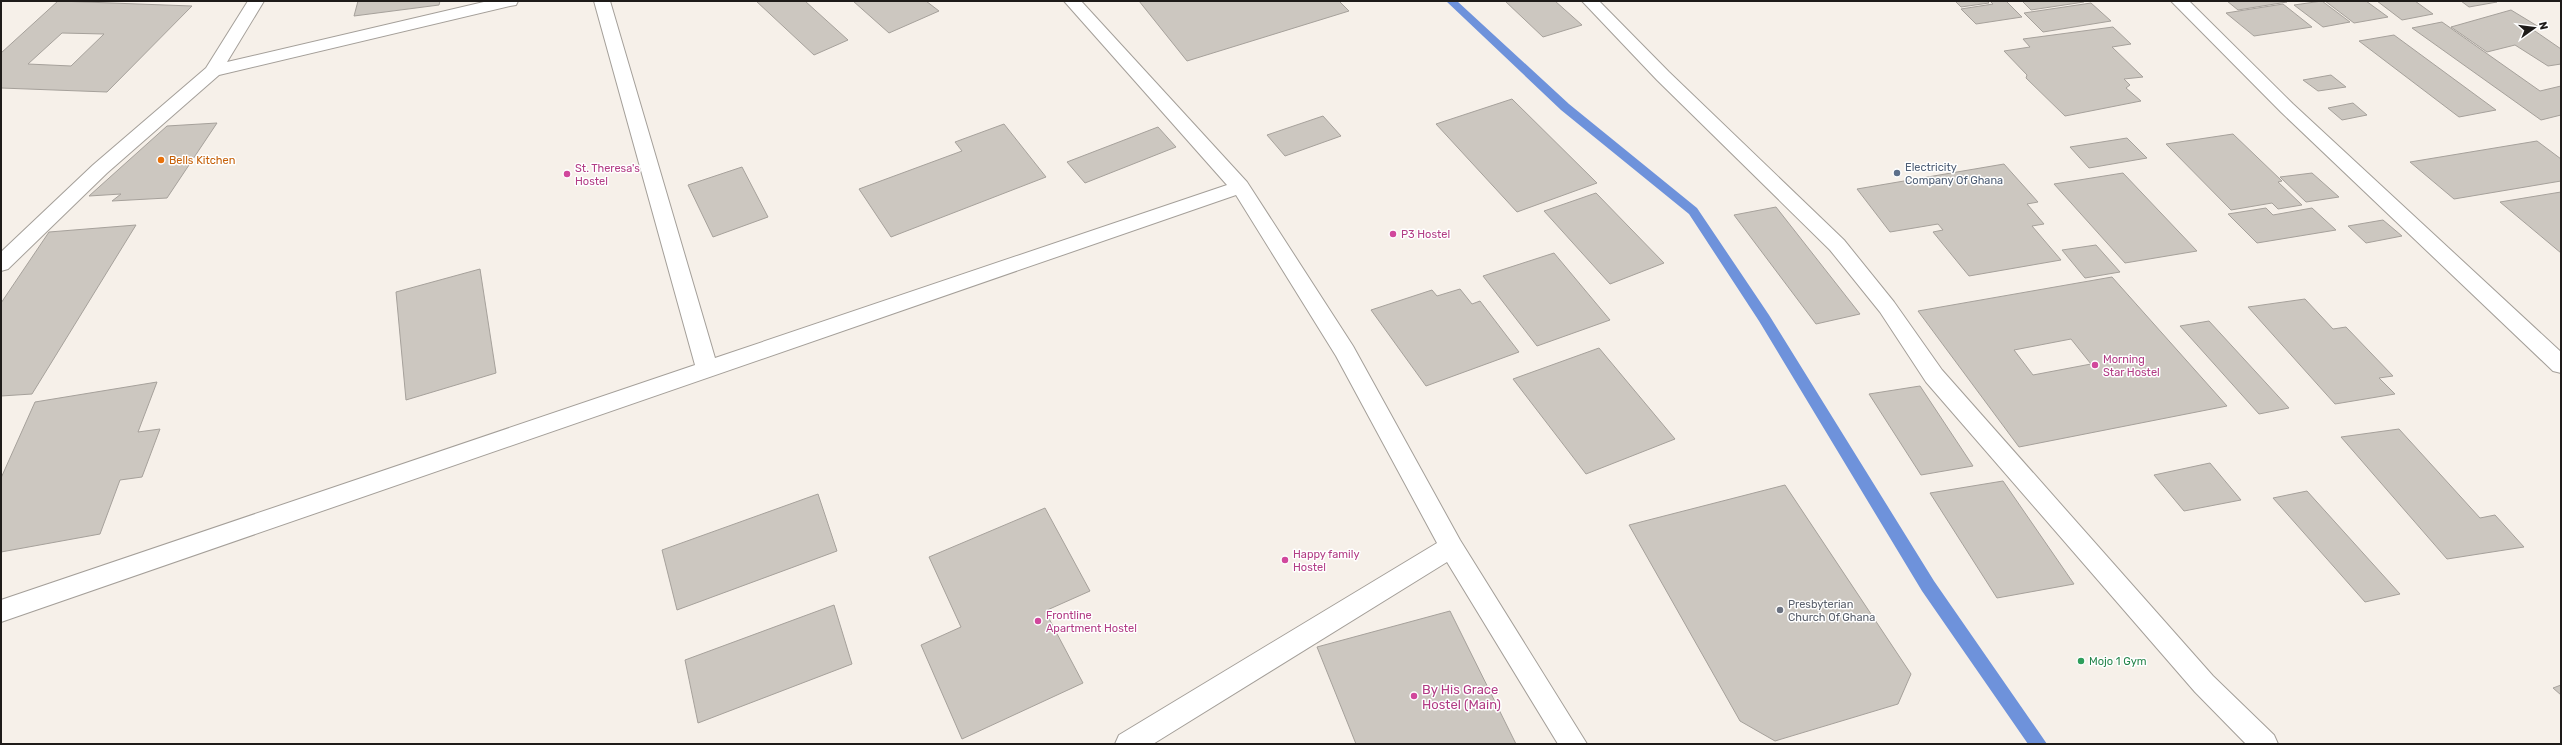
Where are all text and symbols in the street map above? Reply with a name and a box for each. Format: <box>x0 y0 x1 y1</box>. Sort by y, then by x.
north arrow <box>2514 8 2554 48</box>
text: N <box>2536 20 2551 31</box>
place label: Bells Kitchen <box>169 154 235 167</box>
marker: Bells Kitchen <box>156 155 166 165</box>
place label: Electricity Company Of Ghana <box>1905 161 2003 187</box>
place label: St. Theresa's Hostel <box>575 162 640 188</box>
marker: Electricity Company Of Ghana <box>1892 168 1902 178</box>
marker: St. Theresa's Hostel <box>562 169 572 179</box>
place label: P3 Hostel <box>1401 228 1450 241</box>
marker: P3 Hostel <box>1388 229 1398 239</box>
place label: Morning Star Hostel <box>2103 353 2160 379</box>
marker: Morning Star Hostel <box>2090 360 2100 370</box>
place label: Happy family Hostel <box>1293 548 1360 574</box>
marker: Happy family Hostel <box>1280 555 1290 565</box>
place label: Presbyterian Church Of Ghana <box>1788 598 1875 624</box>
marker: Presbyterian Church Of Ghana <box>1775 605 1785 615</box>
place label: Frontline Apartment Hostel <box>1046 609 1137 635</box>
marker: Frontline Apartment Hostel <box>1033 616 1043 626</box>
place label: Mojo 1 Gym <box>2089 655 2147 668</box>
marker: Mojo 1 Gym <box>2076 656 2086 666</box>
place label: By His Grace Hostel (Main) <box>1422 682 1501 712</box>
marker: By His Grace Hostel (Main) <box>1409 691 1419 701</box>

